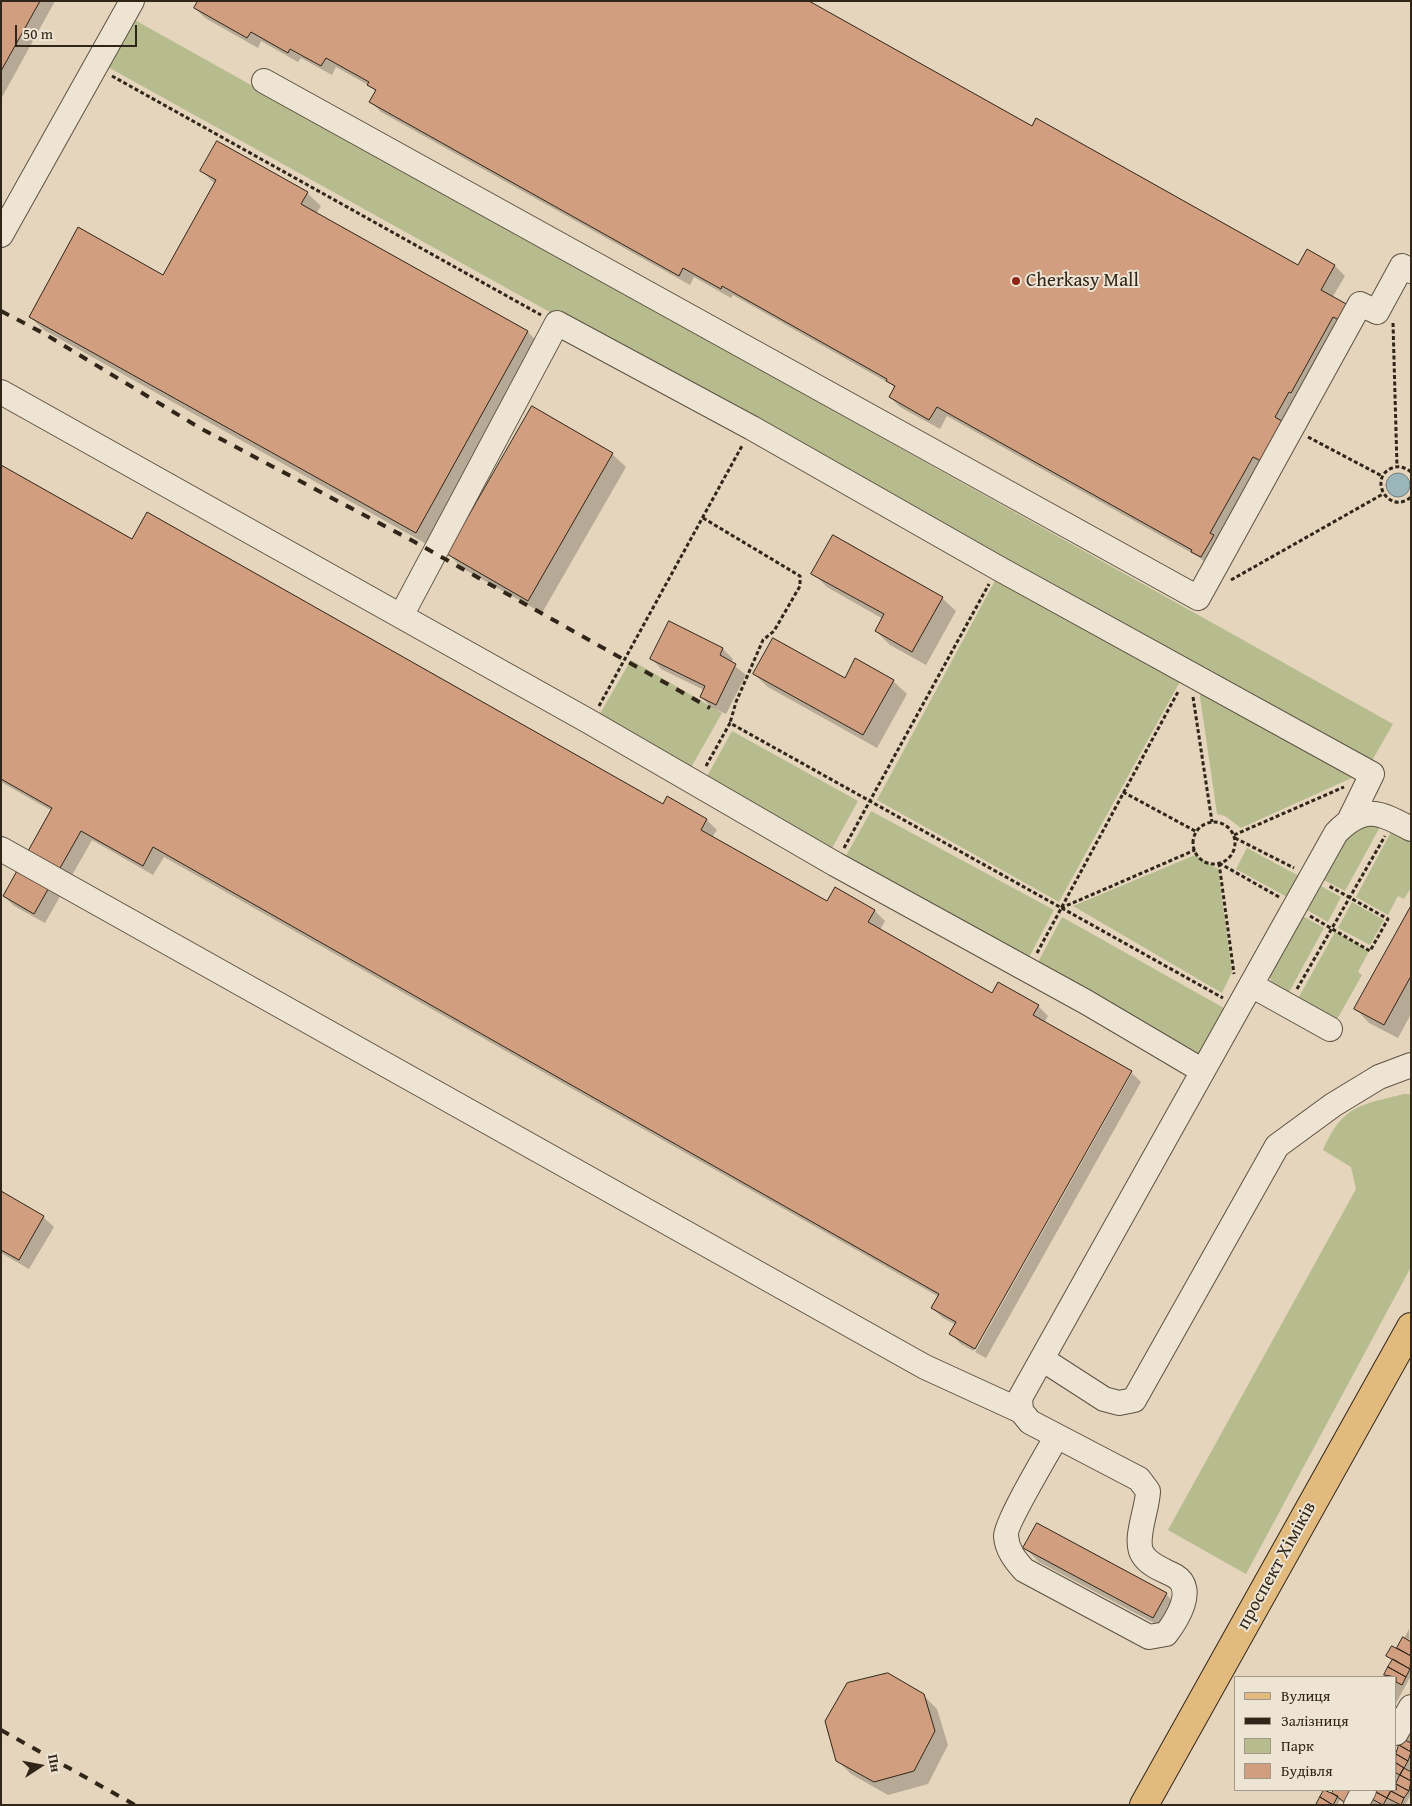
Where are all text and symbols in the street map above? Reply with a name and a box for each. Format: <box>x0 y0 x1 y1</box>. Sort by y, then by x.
scale bar <box>18 15 140 47</box>
text: 50 m <box>23 23 53 44</box>
place label: Cherkasy Mall <box>1026 270 1139 292</box>
marker: Cherkasy Mall <box>1010 275 1022 287</box>
street label: проспект Хіміків <box>1232 1498 1322 1634</box>
legend <box>1234 1676 1397 1791</box>
text: Вулиця <box>1281 1685 1330 1706</box>
text: Залізниця <box>1281 1710 1349 1731</box>
text: Парк <box>1281 1735 1314 1756</box>
north arrow <box>15 1741 65 1791</box>
text: Пн <box>43 1752 66 1774</box>
text: Будівля <box>1281 1760 1333 1781</box>

